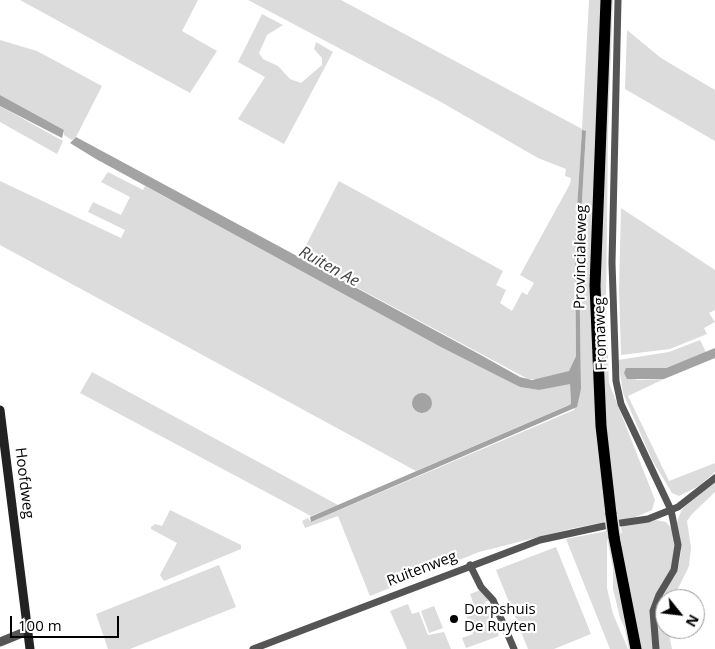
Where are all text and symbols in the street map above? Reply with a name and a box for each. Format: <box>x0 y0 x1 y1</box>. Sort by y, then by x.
street label: Provincialeweg <box>571 205 591 309</box>
water label: Ruiten Ae <box>296 243 362 291</box>
street label: Fromaweg <box>591 297 611 371</box>
street label: Hoofdweg <box>11 446 37 520</box>
street label: Ruitenweg <box>385 547 459 591</box>
north arrow <box>655 589 705 639</box>
place label: Dorpshuis De Ruyten <box>464 601 536 636</box>
scale bar <box>12 606 121 638</box>
text: N <box>682 611 704 631</box>
marker: Dorpshuis De Ruyten <box>448 613 460 625</box>
text: 100 m <box>18 615 62 635</box>

